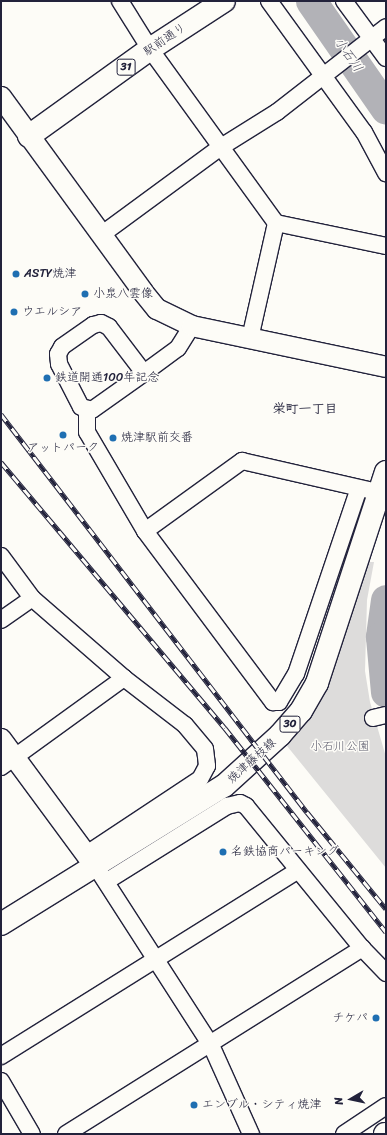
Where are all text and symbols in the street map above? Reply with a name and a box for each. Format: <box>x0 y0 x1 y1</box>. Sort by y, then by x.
street label: 駅前通り <box>141 21 189 59</box>
water label: 小石川 <box>330 35 366 75</box>
road number: 31 <box>116 58 136 76</box>
place label: ASTY焼津 <box>24 267 76 281</box>
marker: ASTY焼津 <box>11 269 21 279</box>
place label: 小泉八雲像 <box>93 287 153 301</box>
marker: 小泉八雲像 <box>80 289 90 299</box>
place label: ウエルシア <box>22 305 82 319</box>
marker: ウエルシア <box>9 307 19 317</box>
place label: 鉄道開通100年記念 <box>55 371 159 385</box>
marker: 鉄道開通100年記念 <box>42 373 52 383</box>
district label: 栄町一丁目 <box>273 401 337 417</box>
marker: アットパーク <box>58 430 68 440</box>
place label: 焼津駅前交番 <box>121 431 193 445</box>
marker: 焼津駅前交番 <box>108 433 118 443</box>
place label: アットパーク <box>27 441 99 455</box>
road number: 30 <box>279 715 301 733</box>
street label: 焼津藤枝線 <box>225 736 279 786</box>
park label: 小石川公園 <box>310 740 370 754</box>
place label: 名鉄協商パーキング <box>231 845 339 859</box>
marker: 名鉄協商パーキング <box>218 847 228 857</box>
place label: チケパ <box>332 1011 368 1025</box>
marker: チケパ <box>371 1013 381 1023</box>
north arrow <box>331 1079 371 1119</box>
text: N <box>329 1096 349 1106</box>
place label: エンブル・シティ焼津 <box>202 1098 322 1112</box>
marker: エンブル・シティ焼津 <box>189 1100 199 1110</box>

